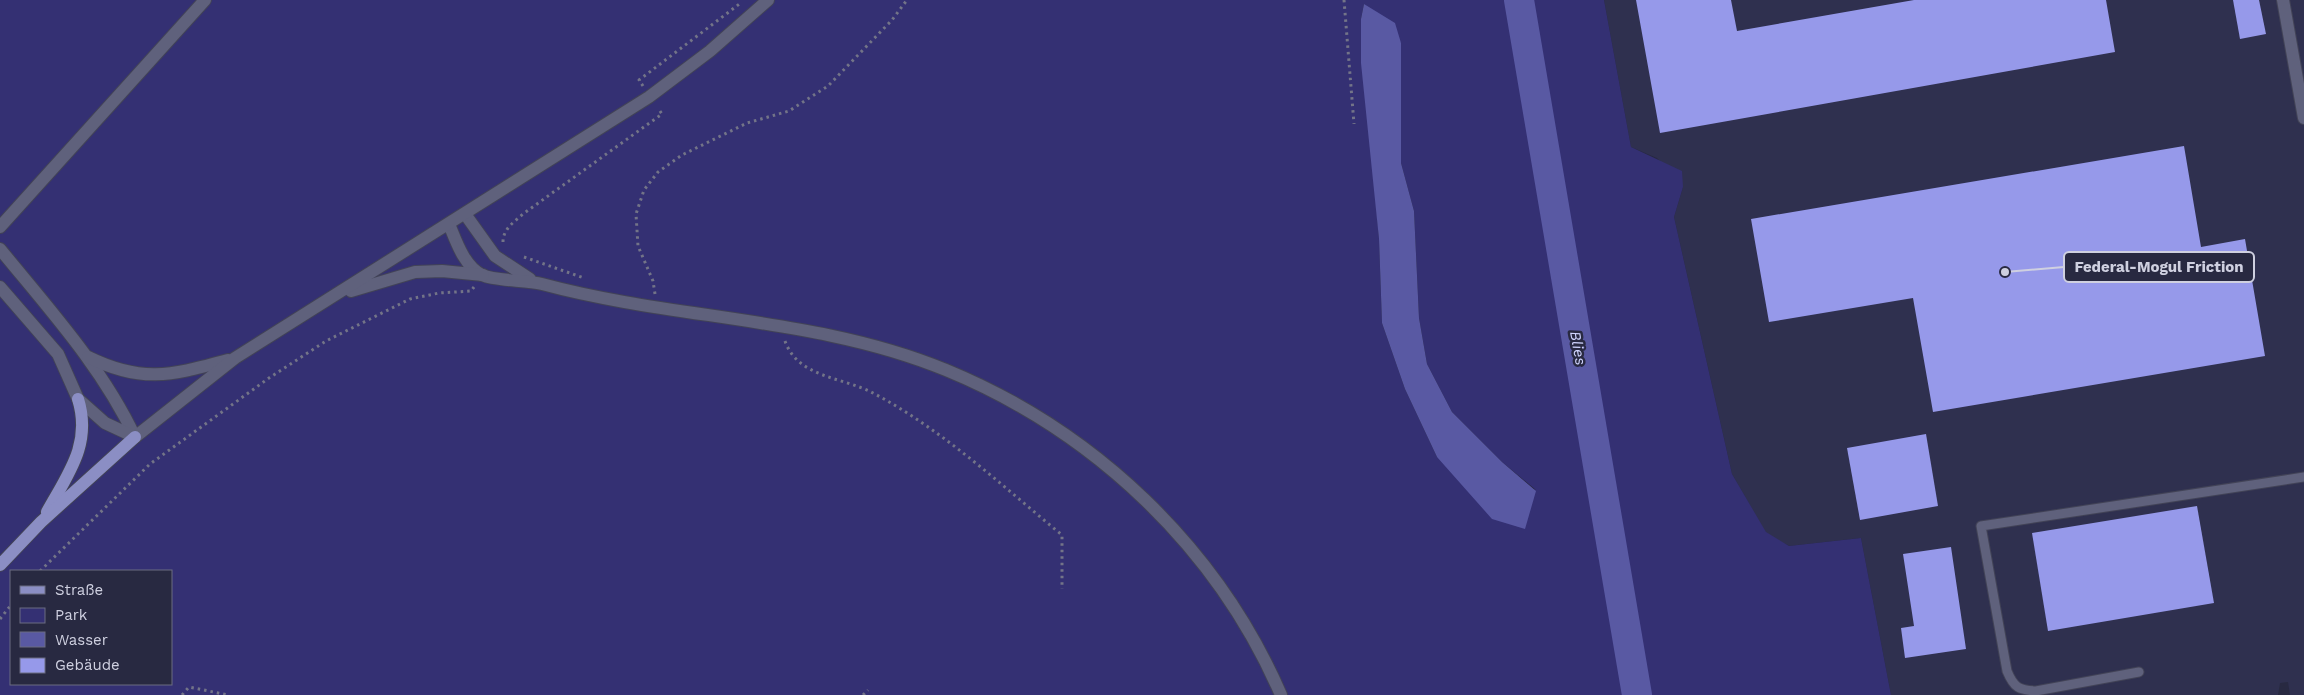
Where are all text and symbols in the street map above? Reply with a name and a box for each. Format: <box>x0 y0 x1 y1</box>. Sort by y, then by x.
callout: Federal-Mogul Friction <box>2064 252 2254 282</box>
text: Federal-Mogul Friction <box>2074 258 2244 276</box>
water label: Blies <box>1566 330 1590 367</box>
legend <box>10 570 172 685</box>
text: Straße <box>55 581 103 599</box>
text: Park <box>55 606 88 624</box>
text: Wasser <box>55 631 108 649</box>
text: Gebäude <box>55 656 120 674</box>

